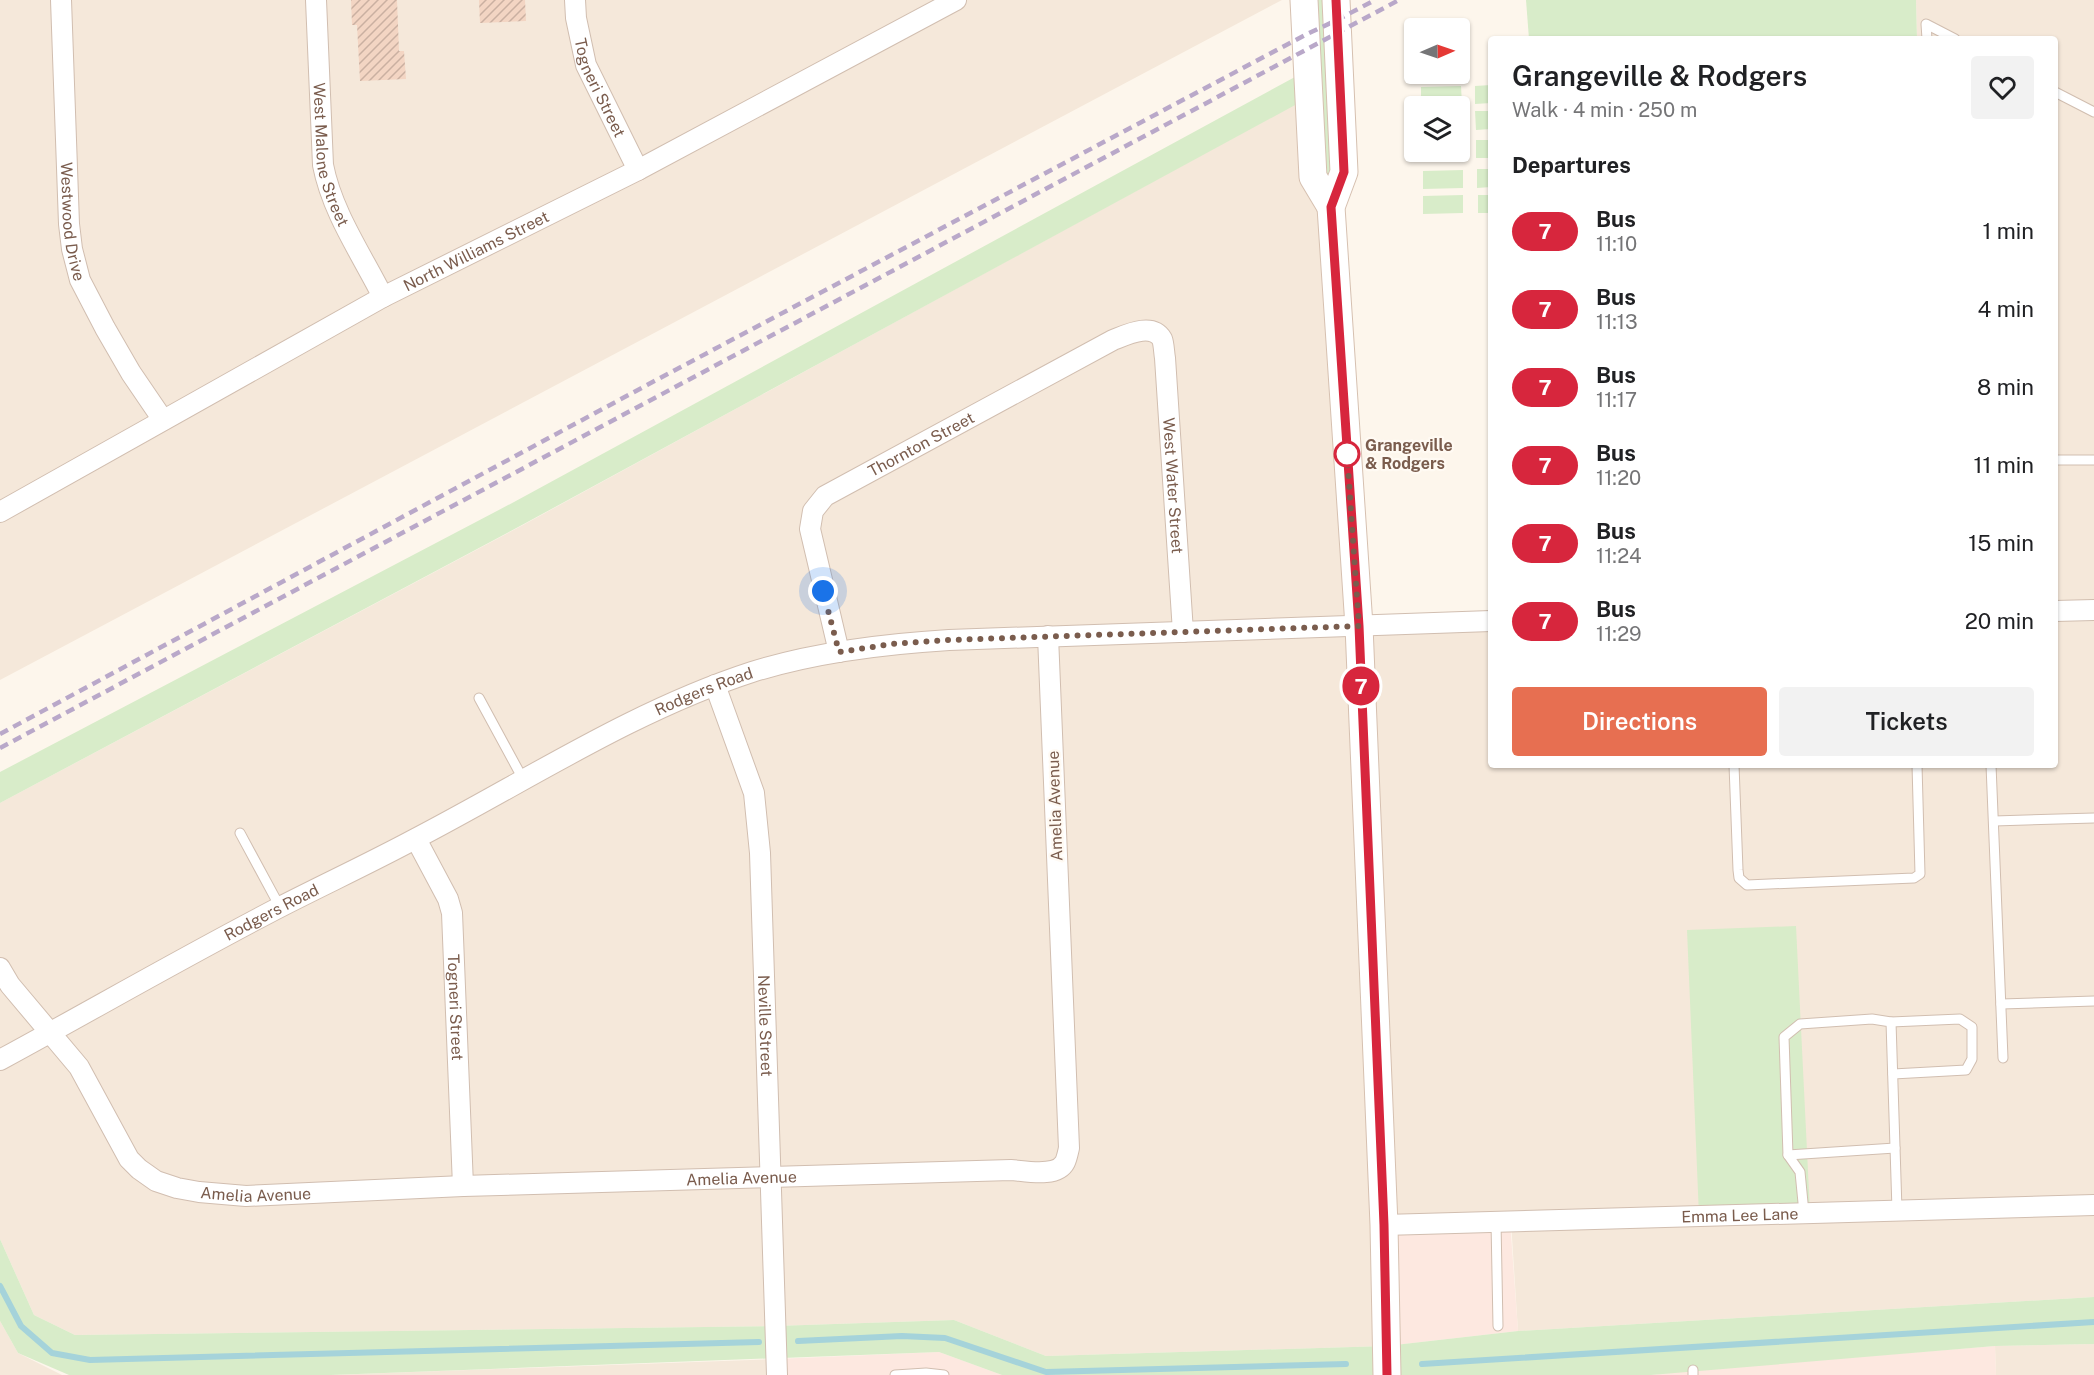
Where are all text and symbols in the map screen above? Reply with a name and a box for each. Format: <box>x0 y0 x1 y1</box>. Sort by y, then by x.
north arrow <box>1404 18 1470 84</box>
map controls <box>1404 18 1470 162</box>
street label: Togneri Street <box>571 36 630 140</box>
button: heart <box>1971 56 2034 119</box>
text: Grangeville & Rodgers <box>1512 59 1807 92</box>
street label: West Malone Street <box>310 82 353 230</box>
button: layers <box>1404 96 1470 162</box>
text: Walk · 4 min · 250 m <box>1512 98 1697 122</box>
text: Departures <box>1512 152 1631 178</box>
street label: Westwood Drive <box>57 162 89 283</box>
text: Bus <box>1596 206 1636 232</box>
street label: North Williams Street <box>400 207 552 295</box>
text: 1 min <box>1982 218 2034 244</box>
text: 7 <box>1538 219 1552 244</box>
text: 11:10 <box>1596 232 1637 256</box>
text: Bus <box>1596 284 1636 310</box>
text: 4 min <box>1978 296 2034 322</box>
text: 7 <box>1538 297 1552 322</box>
text: 11:13 <box>1596 310 1638 334</box>
text: Bus <box>1596 362 1636 388</box>
text: 8 min <box>1977 374 2034 400</box>
text: 7 <box>1538 375 1552 400</box>
text: 11:17 <box>1596 388 1637 412</box>
street label: Thornton Street <box>865 408 977 480</box>
street label: West Water Street <box>1159 417 1187 554</box>
place label: Grangeville & Rodgers <box>1365 436 1453 473</box>
text: Bus <box>1596 440 1636 466</box>
marker: Grangeville & Rodgers <box>1334 441 1360 467</box>
text: 11 min <box>1973 452 2034 478</box>
text: 7 <box>1538 453 1552 478</box>
text: 11:20 <box>1596 466 1641 490</box>
text: Bus <box>1596 518 1636 544</box>
text: 15 min <box>1968 530 2034 556</box>
text: 7 <box>1538 531 1552 556</box>
text: 11:24 <box>1596 544 1642 568</box>
your location <box>808 576 838 606</box>
text: Bus <box>1596 596 1636 622</box>
text: 20 min <box>1965 608 2034 634</box>
text: 7 <box>1538 609 1552 634</box>
text: 11:29 <box>1596 622 1642 646</box>
street label: Rodgers Road <box>652 663 755 719</box>
line badge: 7 <box>1342 666 1380 706</box>
text: 7 <box>1354 674 1368 699</box>
button: Directions <box>1512 687 1767 756</box>
button: Tickets <box>1779 687 2034 756</box>
street label: Amelia Avenue <box>1044 750 1066 862</box>
street label: Rodgers Road <box>221 880 322 944</box>
street label: Togneri Street <box>444 954 467 1061</box>
street label: Neville Street <box>754 975 777 1077</box>
street label: Amelia Avenue <box>686 1167 797 1189</box>
street label: Amelia Avenue <box>200 1183 312 1206</box>
street label: Emma Lee Lane <box>1681 1204 1799 1226</box>

